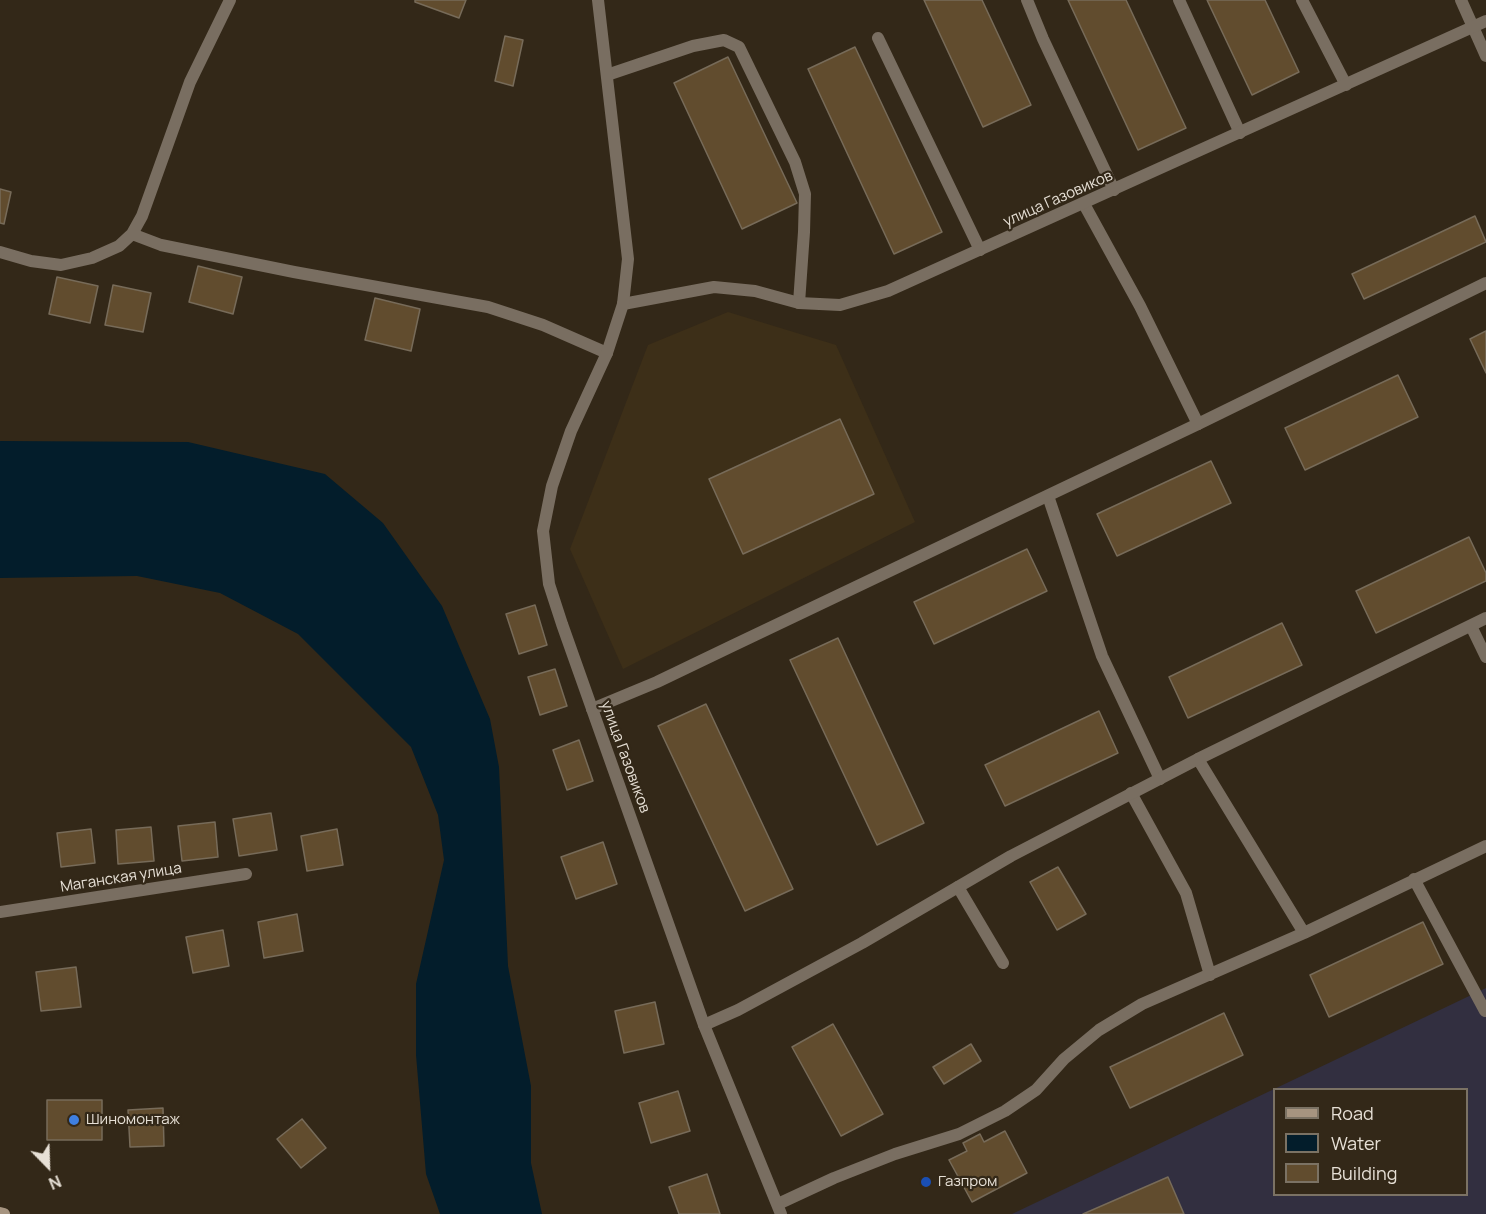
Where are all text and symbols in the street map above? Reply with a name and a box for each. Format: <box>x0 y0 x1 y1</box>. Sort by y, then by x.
street label: улица Газовиков <box>1001 167 1115 231</box>
street label: улица Газовиков <box>596 699 654 815</box>
street label: Маганская улица <box>59 860 183 896</box>
legend <box>1273 1088 1468 1196</box>
text: Road <box>1331 1101 1374 1125</box>
place label: Шиномонтаж <box>86 1111 180 1129</box>
marker: Шиномонтаж <box>67 1113 81 1127</box>
text: Water <box>1331 1131 1381 1155</box>
north arrow <box>18 1136 78 1196</box>
text: Building <box>1331 1161 1397 1185</box>
text: N <box>45 1170 65 1195</box>
place label: Газпром <box>938 1173 997 1191</box>
marker: Газпром <box>919 1175 933 1189</box>

